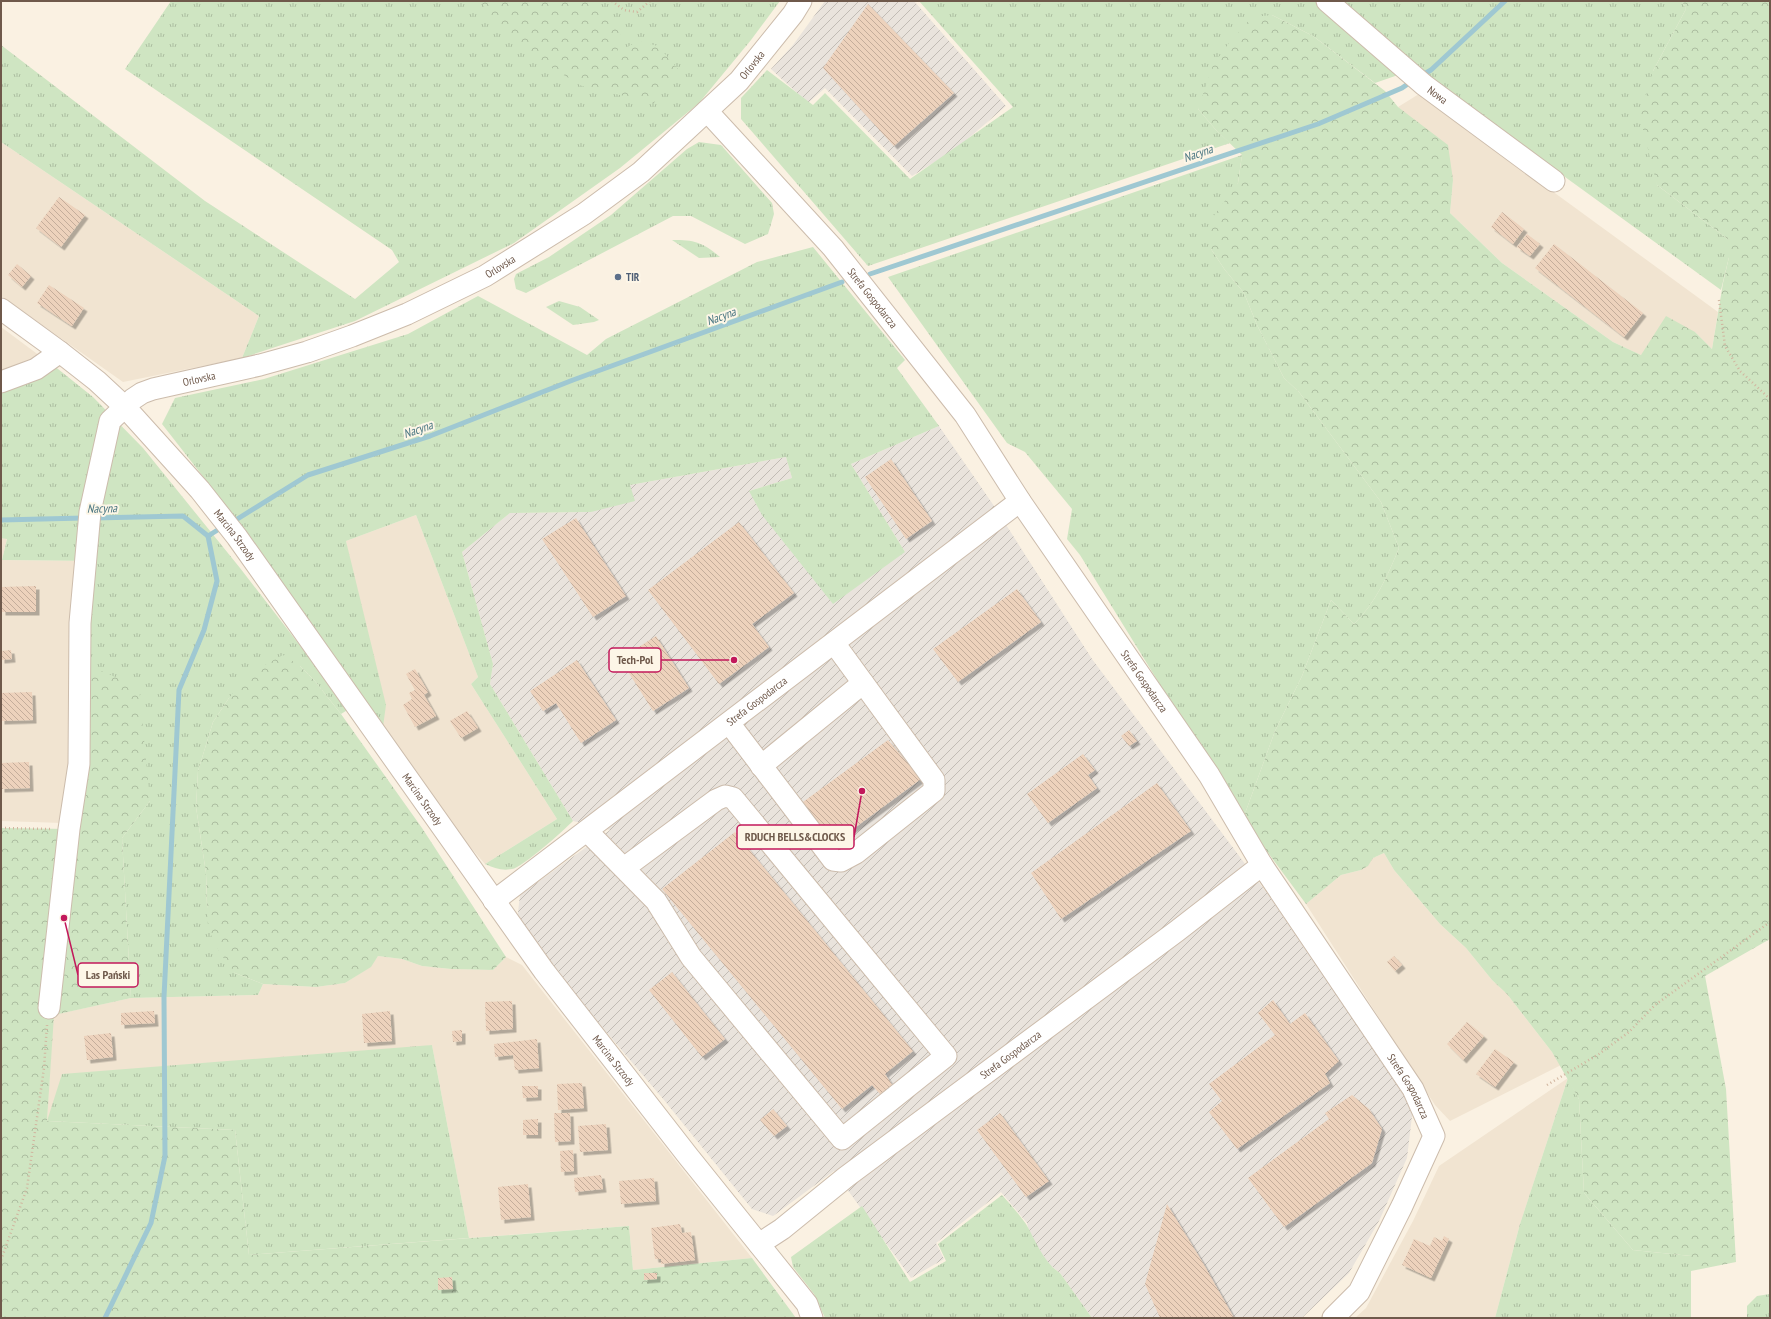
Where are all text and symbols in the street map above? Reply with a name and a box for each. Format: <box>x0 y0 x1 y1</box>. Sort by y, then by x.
street label: Orlovska <box>736 48 768 82</box>
street label: Nowa <box>1425 83 1450 107</box>
water label: Nacyna <box>1181 141 1216 165</box>
street label: Orlovska <box>483 252 518 281</box>
street label: Strefa Gospodarcza <box>845 265 901 331</box>
place label: TIR <box>626 270 640 284</box>
marker: TIR <box>613 272 623 282</box>
water label: Nacyna <box>704 303 739 328</box>
street label: Orlovska <box>181 368 217 389</box>
water label: Nacyna <box>401 417 436 441</box>
water label: Nacyna <box>87 500 118 516</box>
street label: Marcina Strzody <box>211 507 259 564</box>
street label: Strefa Gospodarcza <box>1118 647 1171 715</box>
callout: Tech-Pol <box>609 648 661 672</box>
text: Tech-Pol <box>617 652 653 667</box>
street label: Strefa Gospodarcza <box>723 674 790 729</box>
street label: Marcina Strzody <box>399 770 446 829</box>
callout: RDUCH BELLS&CLOCKS <box>737 825 854 849</box>
text: RDUCH BELLS&CLOCKS <box>745 829 845 844</box>
callout: Las Pański <box>78 963 138 987</box>
text: Las Pański <box>86 967 130 982</box>
street label: Strefa Gospodarcza <box>977 1027 1044 1082</box>
street label: Marcina Strzody <box>590 1032 638 1089</box>
street label: Strefa Gospodarcza <box>1384 1051 1432 1121</box>

